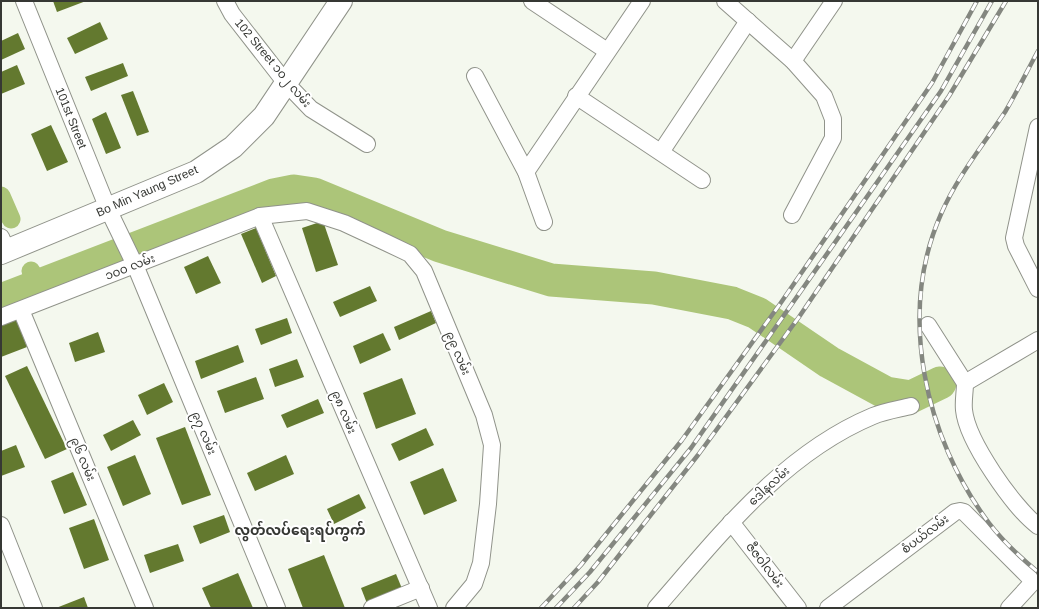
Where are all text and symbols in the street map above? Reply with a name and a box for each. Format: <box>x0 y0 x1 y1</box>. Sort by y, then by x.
street label: 102 Street ၁၀၂ လမ်း <box>230 15 316 112</box>
street label: 101st Street <box>52 85 90 151</box>
street label: Bo Min Yaung Street <box>94 162 201 220</box>
street label: ၁၀၀ လမ်း <box>102 249 157 283</box>
street label: ၉၉ လမ်း <box>440 328 475 378</box>
street label: ၉၈ လမ်း <box>326 388 361 437</box>
street label: ၉၇ လမ်း <box>186 409 221 458</box>
street label: ၉၆ လမ်း <box>65 434 100 484</box>
street label: ဒေါနလမ်း <box>744 462 794 511</box>
street label: စံပယ်လမ်း <box>897 510 951 556</box>
district label: လွတ်လပ်ရေးရပ်ကွက် <box>235 520 365 542</box>
street label: ဇီဇဝါလမ်း <box>743 538 789 590</box>

